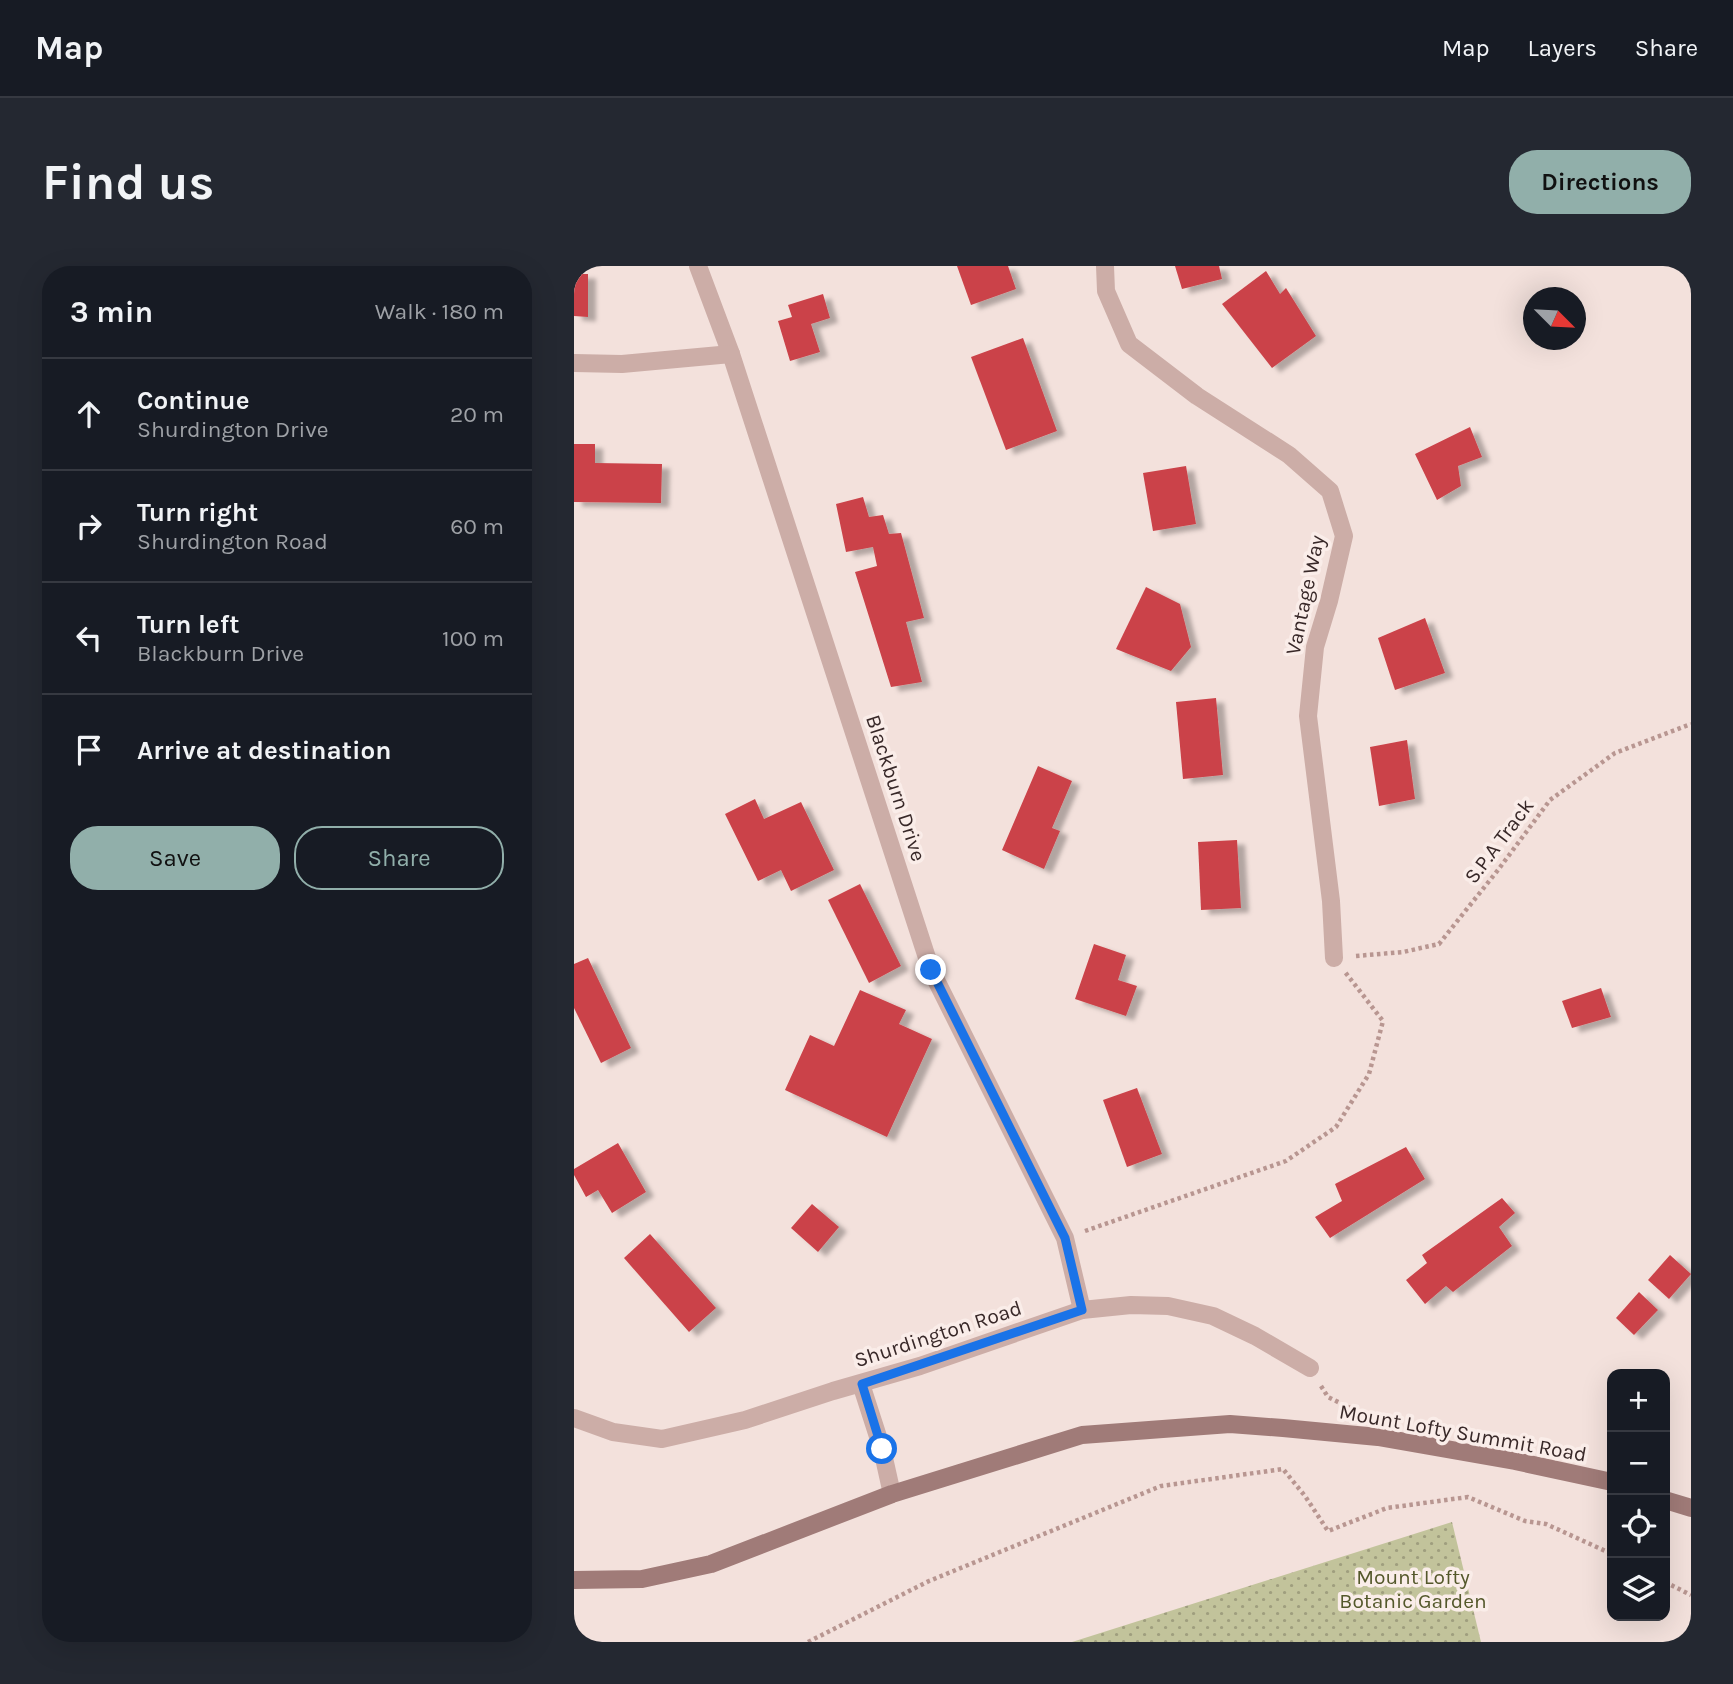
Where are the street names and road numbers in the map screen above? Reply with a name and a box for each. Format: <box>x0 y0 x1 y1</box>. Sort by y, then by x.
street label: Vantage Way <box>1281 533 1329 657</box>
street label: Blackburn Drive <box>861 712 931 864</box>
street label: S.P.A Track <box>1459 794 1539 888</box>
street label: Shurdington Road <box>851 1296 1025 1372</box>
street label: Mount Lofty Summit Road <box>1337 1399 1589 1467</box>

